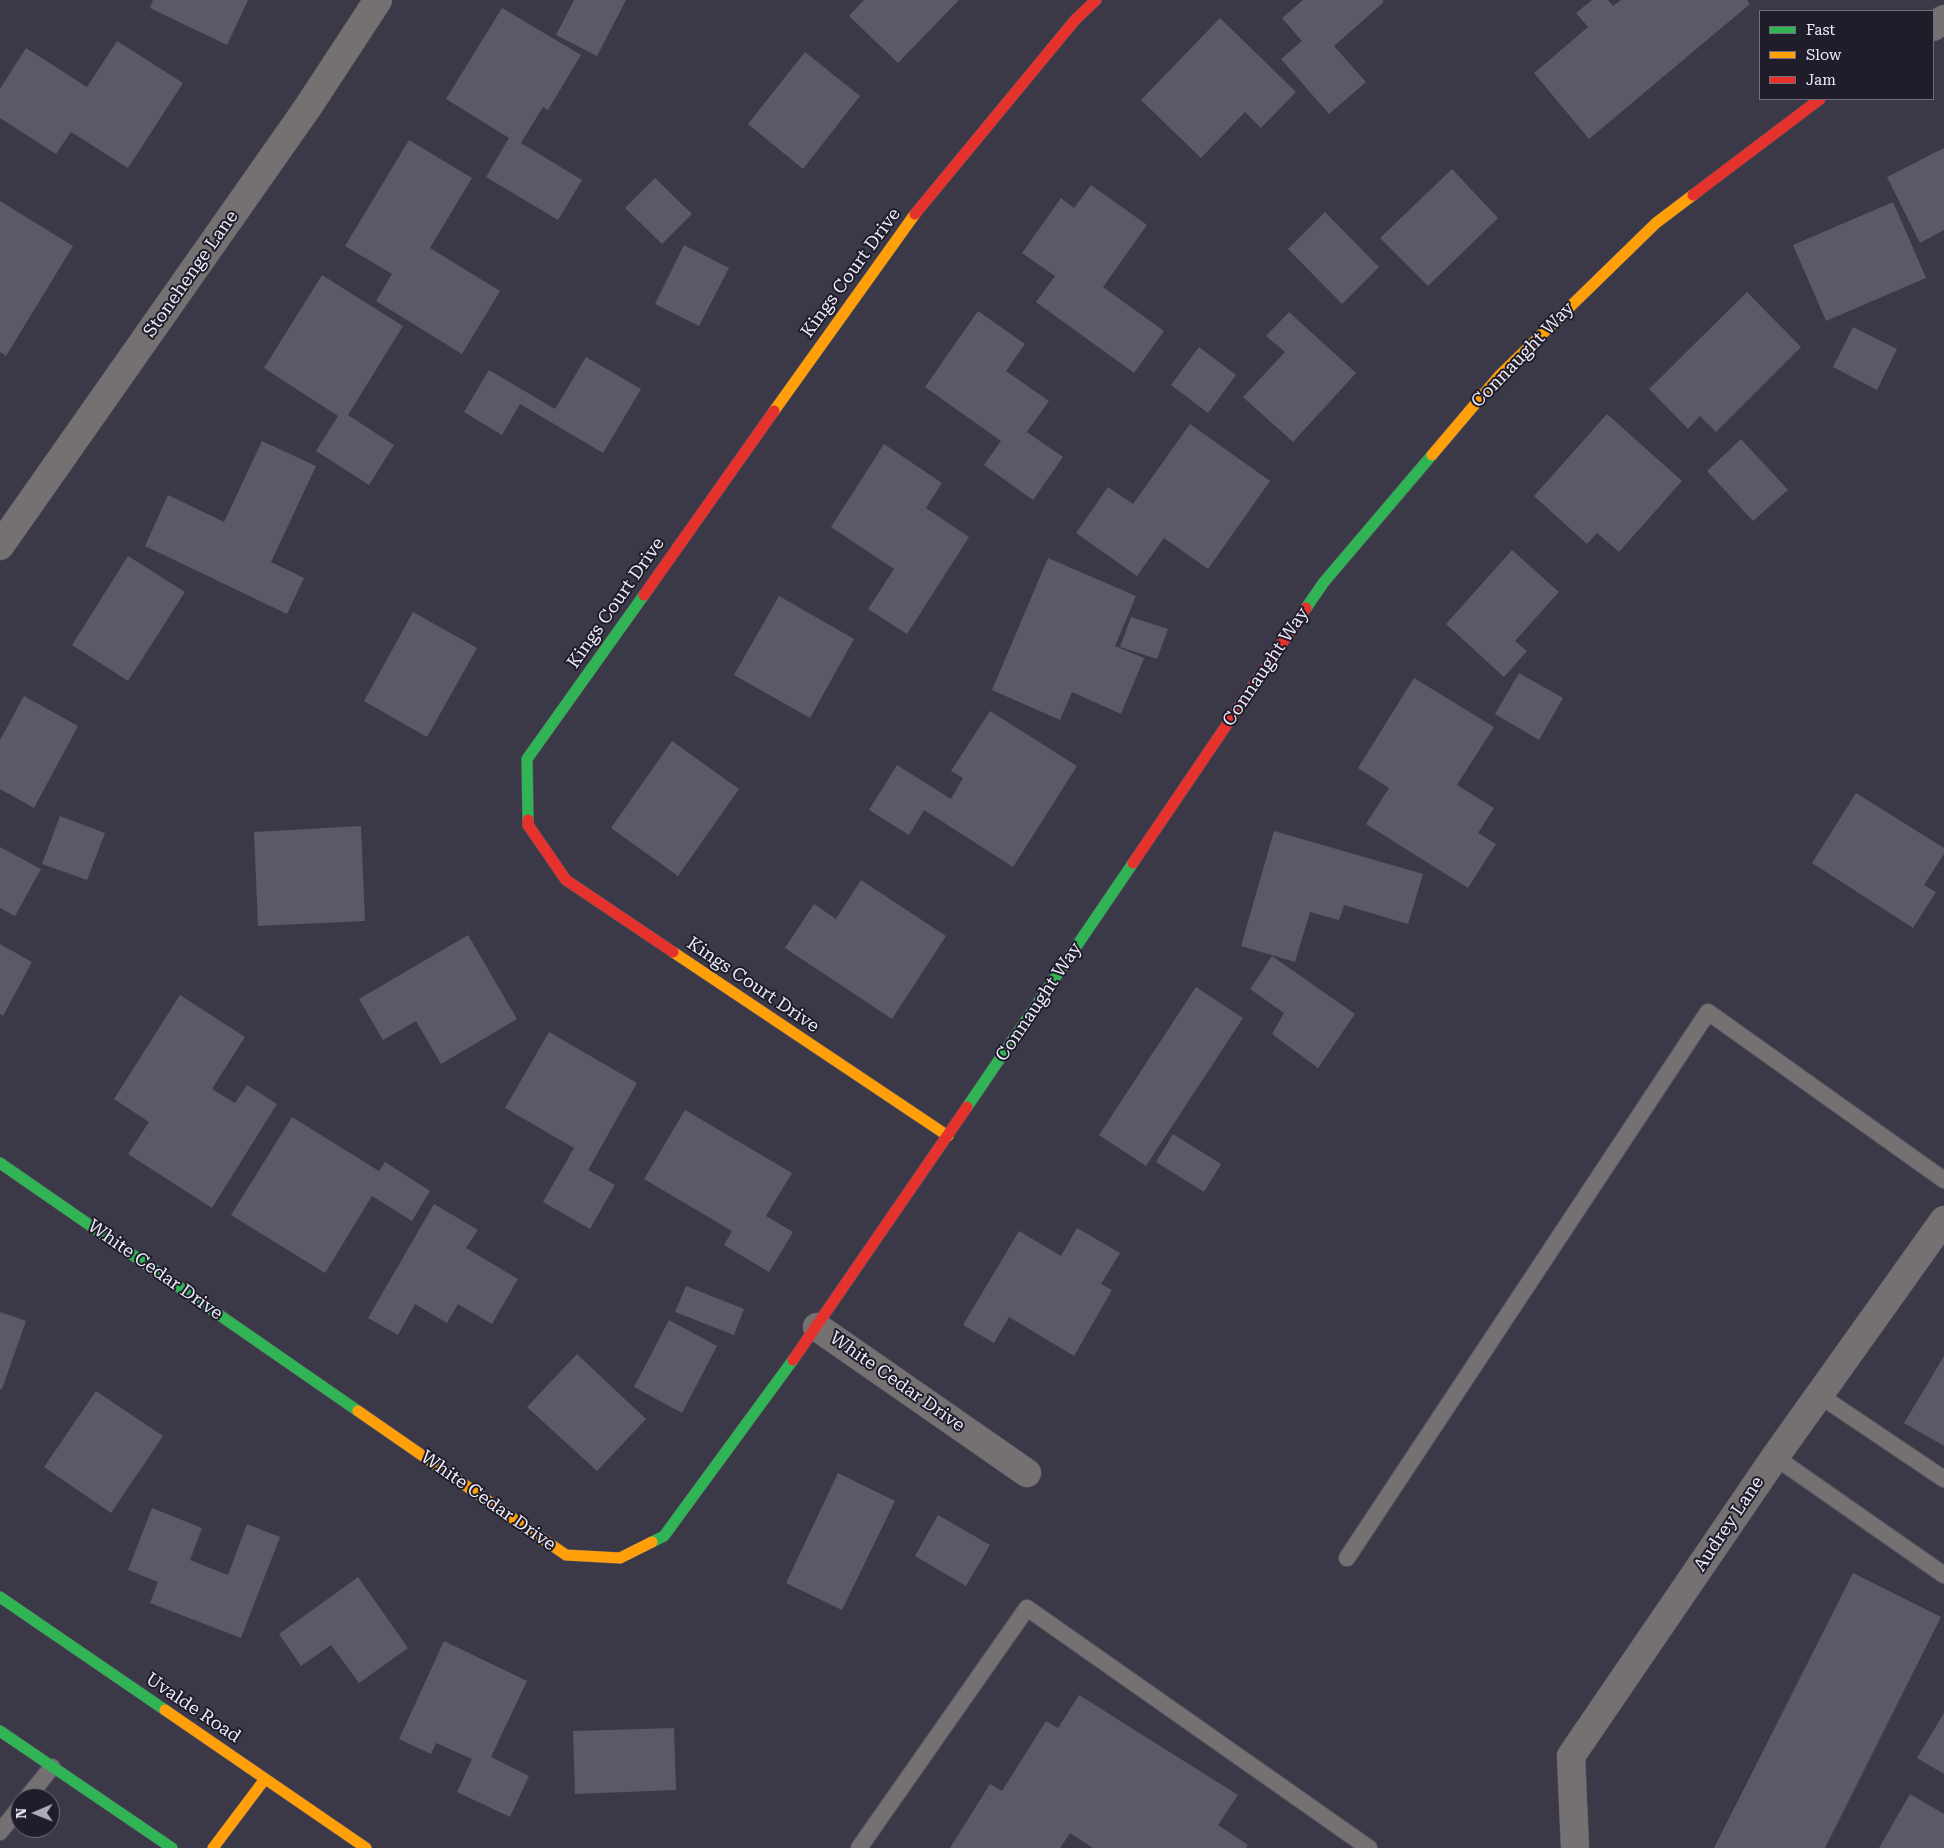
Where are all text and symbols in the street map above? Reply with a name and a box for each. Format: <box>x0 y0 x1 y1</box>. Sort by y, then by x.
legend <box>1759 10 1934 100</box>
text: Fast <box>1806 21 1835 39</box>
text: Slow <box>1806 46 1841 64</box>
text: Jam <box>1806 71 1836 89</box>
street label: Kings Court Drive <box>797 204 905 342</box>
street label: Stonehenge Lane <box>139 206 243 342</box>
street label: Connaught Way <box>1467 298 1579 412</box>
street label: Kings Court Drive <box>563 533 669 673</box>
street label: Connaught Way <box>1218 603 1314 731</box>
street label: Kings Court Drive <box>683 933 823 1037</box>
street label: Connaught Way <box>991 938 1087 1066</box>
street label: White Cedar Drive <box>83 1215 227 1325</box>
street label: White Cedar Drive <box>825 1327 969 1437</box>
street label: White Cedar Drive <box>416 1446 560 1556</box>
street label: Audrey Lane <box>1689 1472 1769 1576</box>
street label: Uvalde Road <box>142 1668 244 1748</box>
north arrow <box>10 1788 60 1838</box>
text: N <box>13 1808 29 1819</box>

